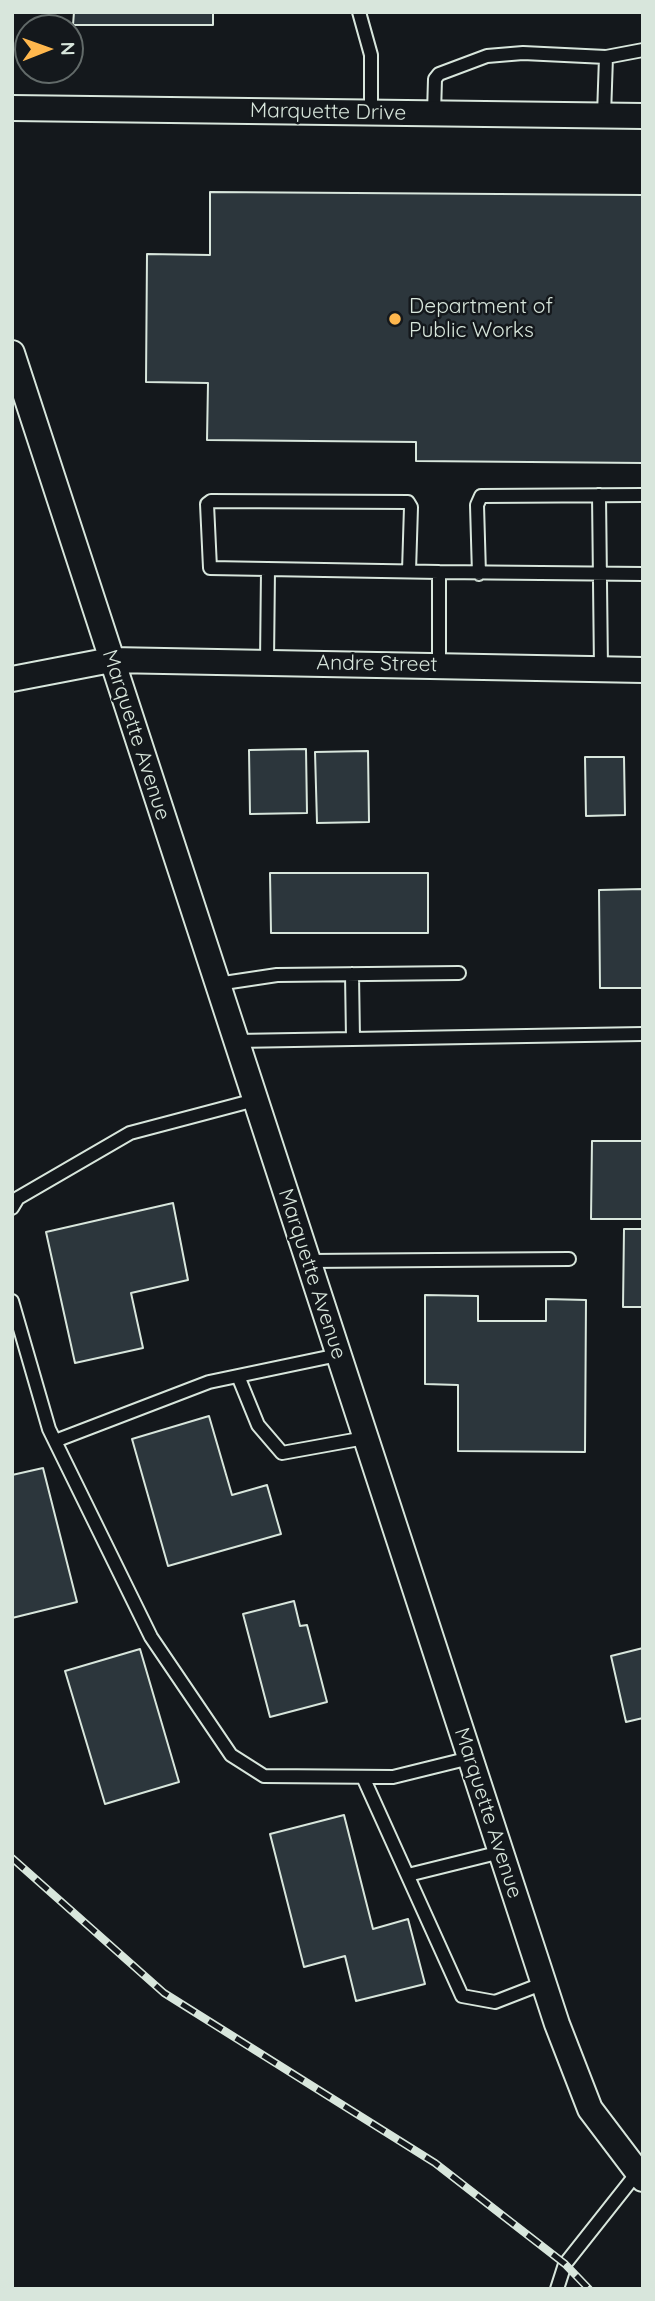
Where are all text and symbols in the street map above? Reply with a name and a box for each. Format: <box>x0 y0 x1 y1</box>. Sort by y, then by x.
north arrow <box>14 14 84 84</box>
text: N <box>56 41 80 56</box>
street label: Marquette Drive <box>250 98 406 126</box>
place label: Department of Public Works <box>409 294 553 344</box>
marker: Department of Public Works <box>387 311 403 327</box>
street label: Marquette Avenue <box>97 647 175 823</box>
street label: Andre Street <box>316 650 438 678</box>
street label: Marquette Avenue <box>273 1186 351 1362</box>
street label: Marquette Avenue <box>449 1725 527 1901</box>

